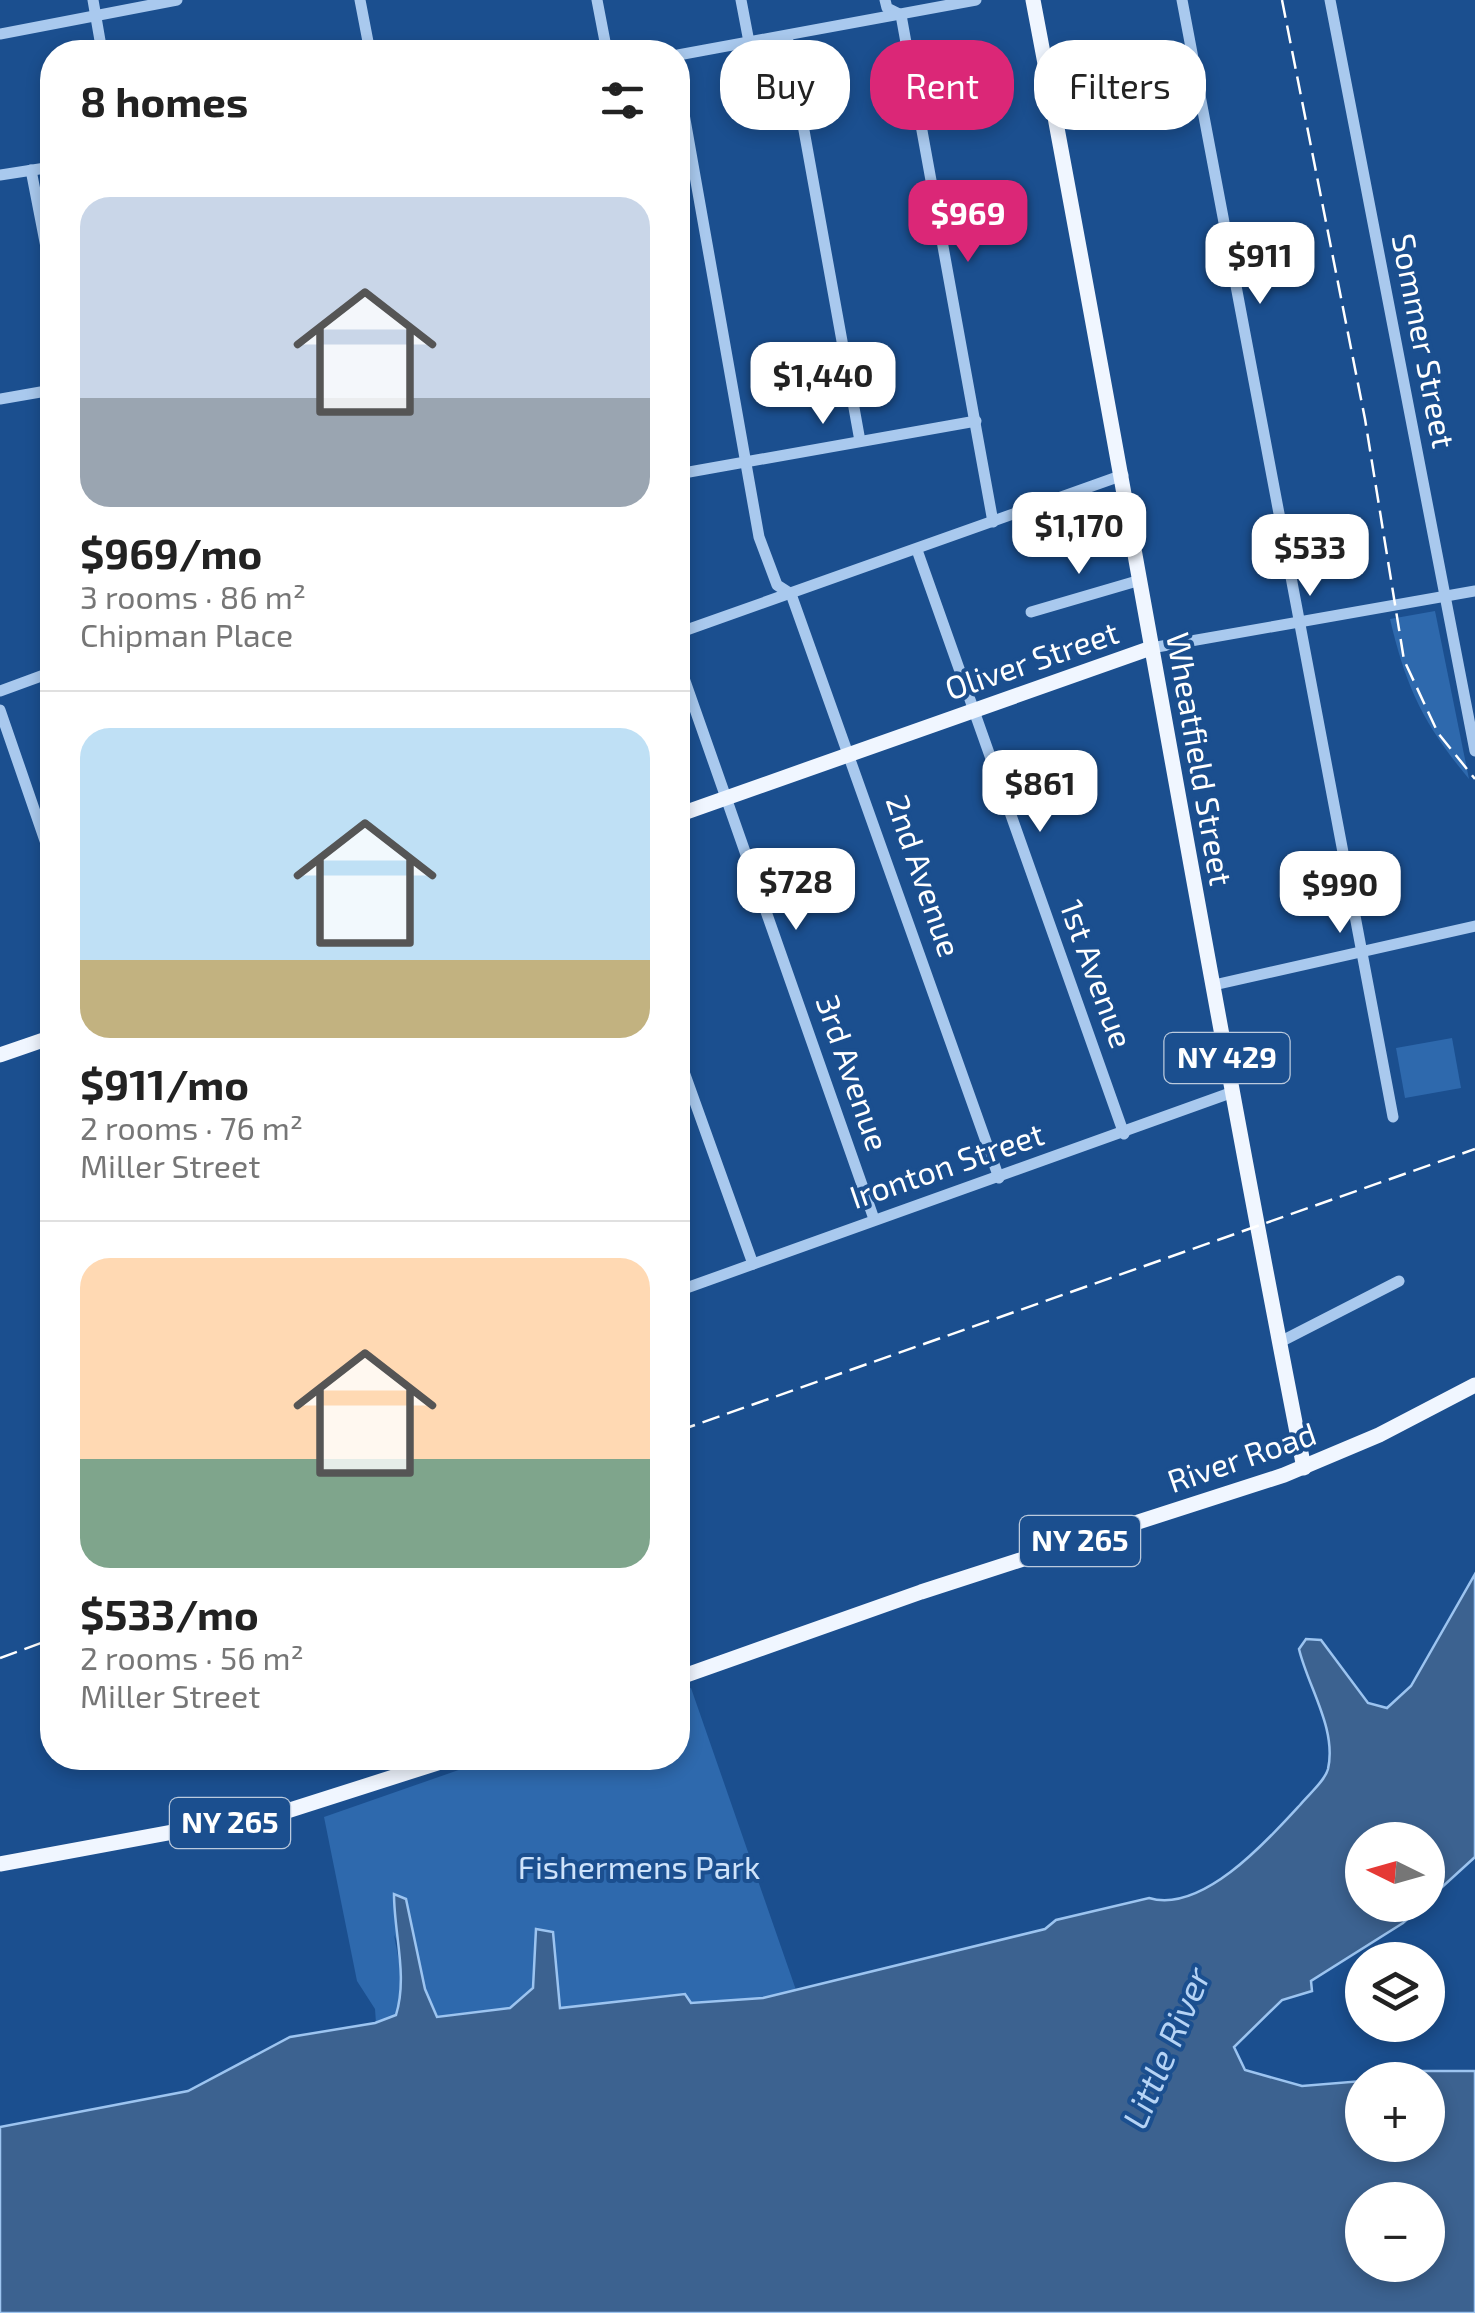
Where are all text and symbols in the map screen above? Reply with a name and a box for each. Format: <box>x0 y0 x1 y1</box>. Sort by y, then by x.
chip: Buy <box>720 40 850 130</box>
chip: Rent <box>870 40 1014 130</box>
chip: Filters <box>1034 40 1206 130</box>
icon: filters <box>595 73 650 128</box>
text: 8 homes <box>80 75 248 125</box>
pin: $969 <box>909 180 1027 265</box>
text: $969 <box>930 193 1006 231</box>
pin: $911 <box>1201 222 1319 307</box>
street label: Sommer Street <box>1386 230 1464 451</box>
text: $911 <box>1227 235 1293 273</box>
icon: home <box>275 262 455 442</box>
pin: $1,440 <box>742 342 904 427</box>
text: $1,440 <box>773 355 873 393</box>
pin: $1,170 <box>998 492 1160 577</box>
text: $1,170 <box>1034 505 1124 543</box>
pin: $533 <box>1251 514 1369 599</box>
text: $969/mo <box>80 527 262 577</box>
text: $533 <box>1274 527 1346 565</box>
text: 3 rooms · 86 m² <box>80 577 306 615</box>
street label: Oliver Street <box>940 612 1123 707</box>
text: Chipman Place <box>80 615 293 653</box>
street label: Wheatfield Street <box>1160 629 1242 888</box>
pin: $861 <box>981 750 1099 835</box>
text: $861 <box>1004 763 1076 801</box>
street label: 2nd Avenue <box>879 789 970 961</box>
icon: home <box>275 793 455 973</box>
pin: $728 <box>737 848 855 933</box>
pin: $990 <box>1281 851 1399 936</box>
text: $728 <box>759 861 833 899</box>
text: $990 <box>1302 864 1378 902</box>
street label: 1st Avenue <box>1054 894 1142 1053</box>
street label: 3rd Avenue <box>810 989 898 1155</box>
road number: NY 429 <box>1164 1033 1290 1083</box>
text: $911/mo <box>80 1058 249 1108</box>
text: 2 rooms · 76 m² <box>80 1108 303 1146</box>
street label: Ironton Street <box>844 1113 1048 1215</box>
text: Miller Street <box>80 1146 260 1184</box>
icon: home <box>275 1323 455 1503</box>
street label: River Road <box>1162 1413 1321 1499</box>
road number: NY 265 <box>1020 1516 1140 1566</box>
text: $533/mo <box>80 1588 259 1638</box>
text: 2 rooms · 56 m² <box>80 1638 304 1676</box>
text: Miller Street <box>80 1676 260 1714</box>
road number: NY 265 <box>170 1798 290 1848</box>
north arrow <box>1345 1822 1445 1922</box>
map controls <box>1345 1822 1445 2282</box>
park label: Fishermens Park <box>518 1847 760 1885</box>
button: layers <box>1345 1942 1445 2042</box>
water label: Little River <box>1112 1959 1218 2134</box>
button: + <box>1345 2062 1445 2162</box>
button: − <box>1345 2182 1445 2282</box>

